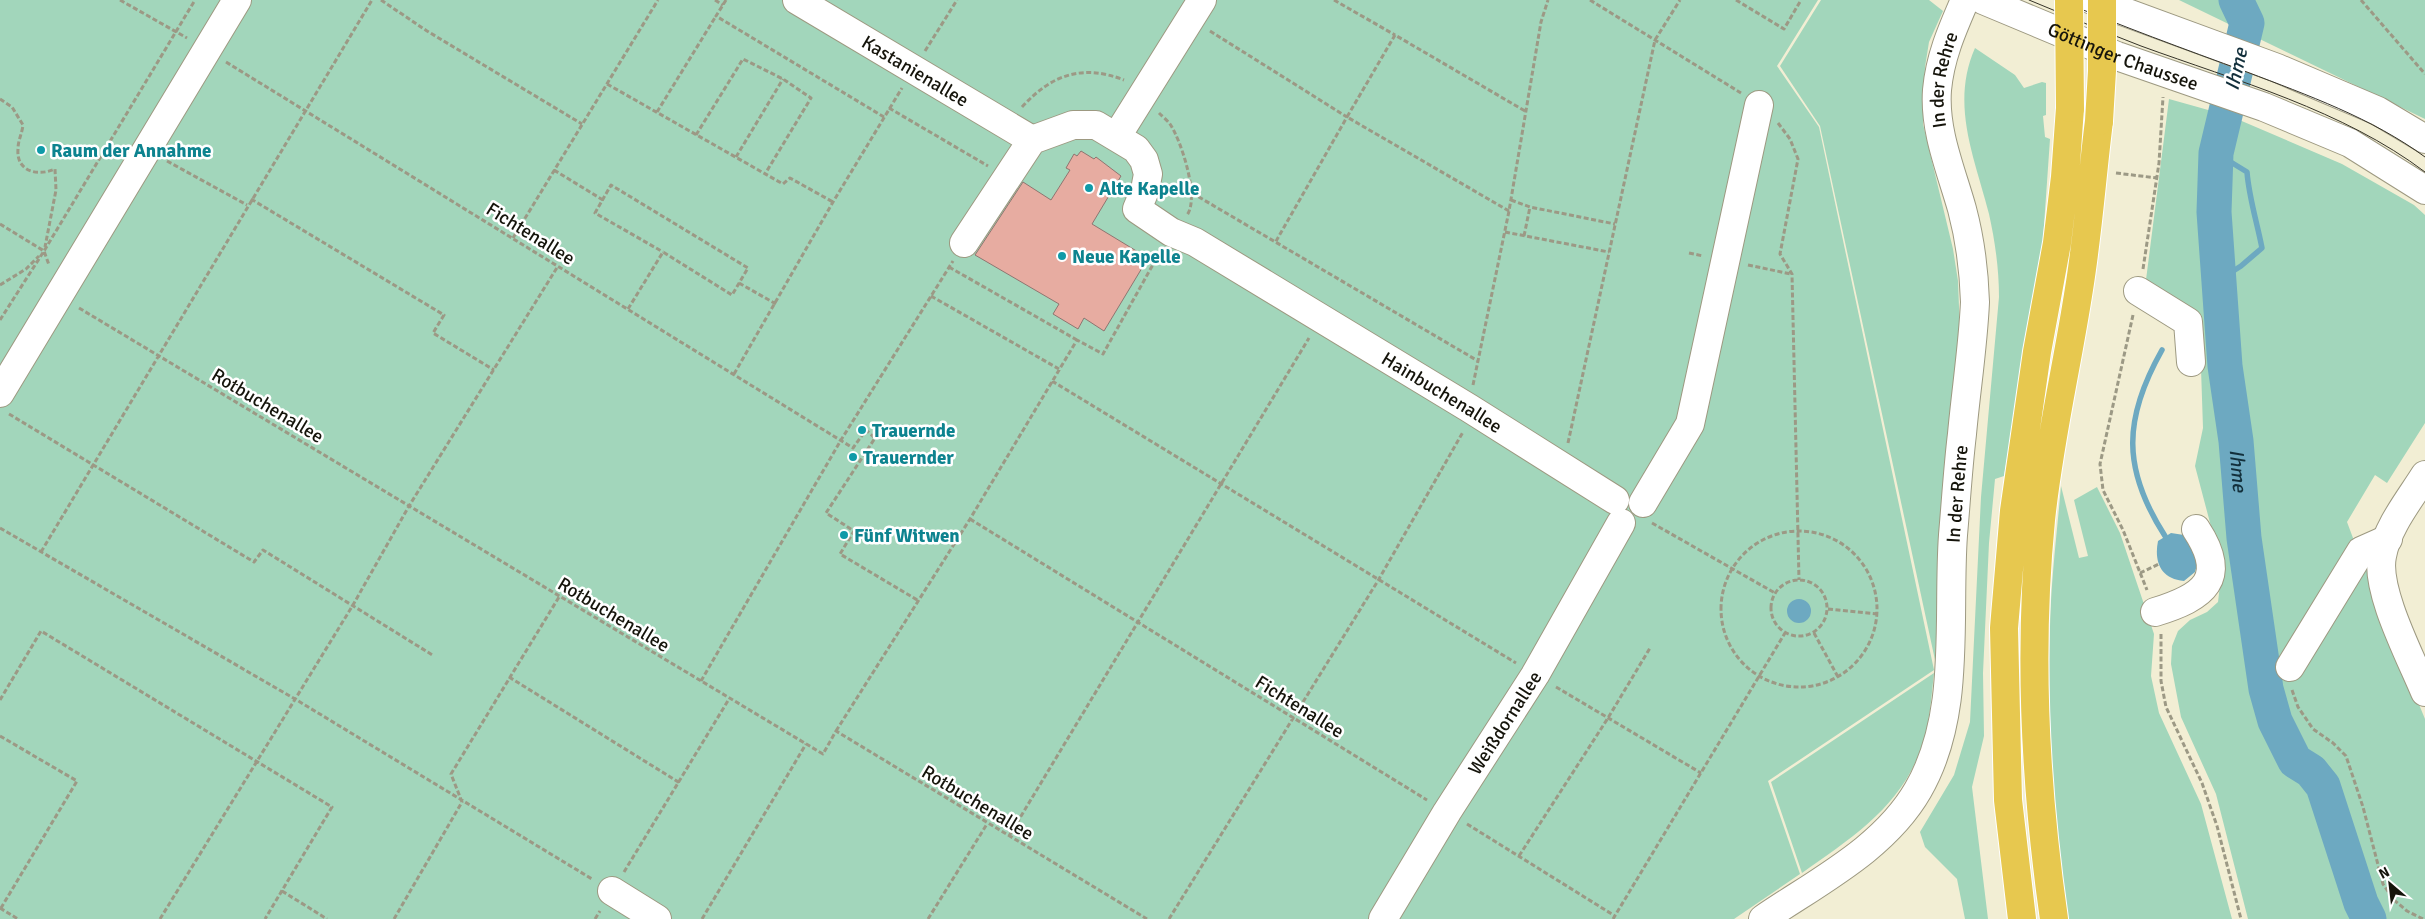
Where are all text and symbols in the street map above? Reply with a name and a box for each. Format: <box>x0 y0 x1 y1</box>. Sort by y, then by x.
street label: Göttinger Chaussee <box>2044 17 2201 96</box>
street label: In der Rehre <box>1926 28 1964 130</box>
street label: Kastanienallee <box>857 30 973 113</box>
water label: Ihme <box>2220 45 2254 93</box>
place label: Raum der Annahme <box>51 139 211 163</box>
marker: Raum der Annahme <box>35 144 47 156</box>
place label: Alte Kapelle <box>1099 177 1199 201</box>
marker: Alte Kapelle <box>1083 182 1095 194</box>
street label: Fichtenallee <box>482 197 579 271</box>
place label: Neue Kapelle <box>1072 245 1181 269</box>
marker: Neue Kapelle <box>1056 250 1068 262</box>
street label: Hainbuchenallee <box>1377 347 1506 439</box>
street label: Rotbuchenallee <box>207 363 328 449</box>
place label: Trauernde <box>872 419 955 443</box>
marker: Trauernde <box>856 424 868 436</box>
street label: In der Rehre <box>1942 444 1974 544</box>
place label: Trauernder <box>863 446 954 470</box>
water label: Ihme <box>2224 448 2252 494</box>
marker: Trauernder <box>847 451 859 463</box>
place label: Fünf Witwen <box>854 524 960 548</box>
marker: Fünf Witwen <box>838 529 850 541</box>
street label: Rotbuchenallee <box>553 572 674 658</box>
street label: Weißdornallee <box>1463 667 1547 780</box>
street label: Fichtenallee <box>1251 670 1348 744</box>
street label: Rotbuchenallee <box>917 760 1038 846</box>
north arrow <box>2365 859 2415 909</box>
text: N <box>2376 863 2392 883</box>

